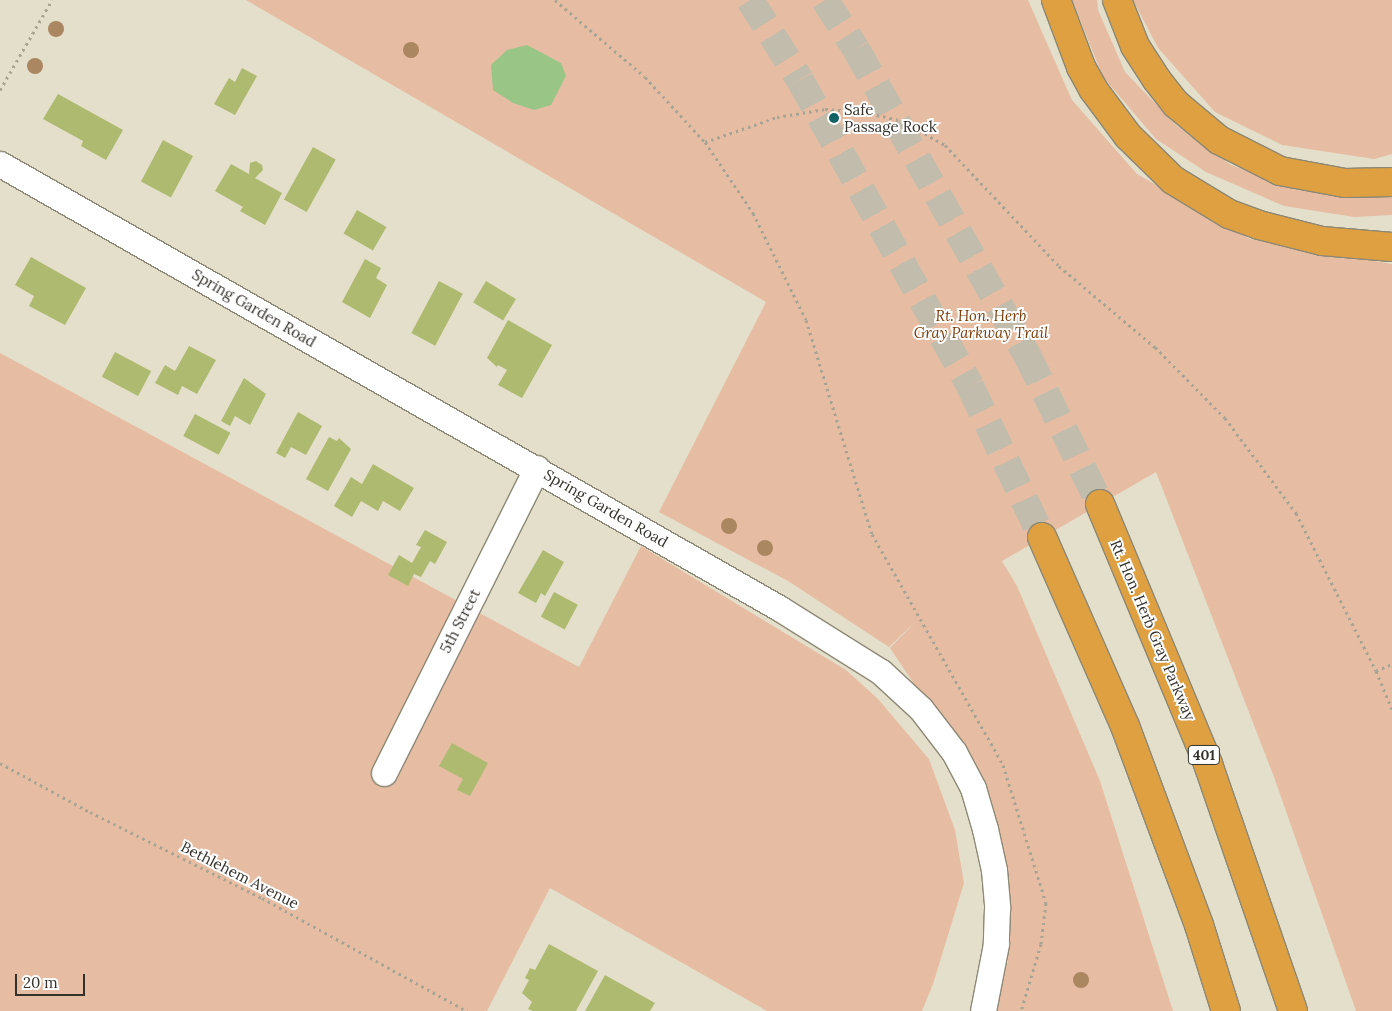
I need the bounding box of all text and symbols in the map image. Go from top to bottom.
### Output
place label: Safe Passage Rock [844,100,937,135]
marker: Safe Passage Rock [828,112,840,124]
street label: Spring Garden Road [189,265,319,351]
park label: Rt. Hon. Herb Gray Parkway Trail [914,306,1048,341]
street label: Spring Garden Road [541,465,671,551]
street label: Rt. Hon. Herb Gray Parkway [1107,537,1199,723]
street label: 5th Street [436,586,484,656]
road number: 401 [1188,744,1220,766]
street label: Bethlehem Avenue [178,838,302,912]
scale bar [18,964,88,996]
text: 20 m [23,973,58,992]

